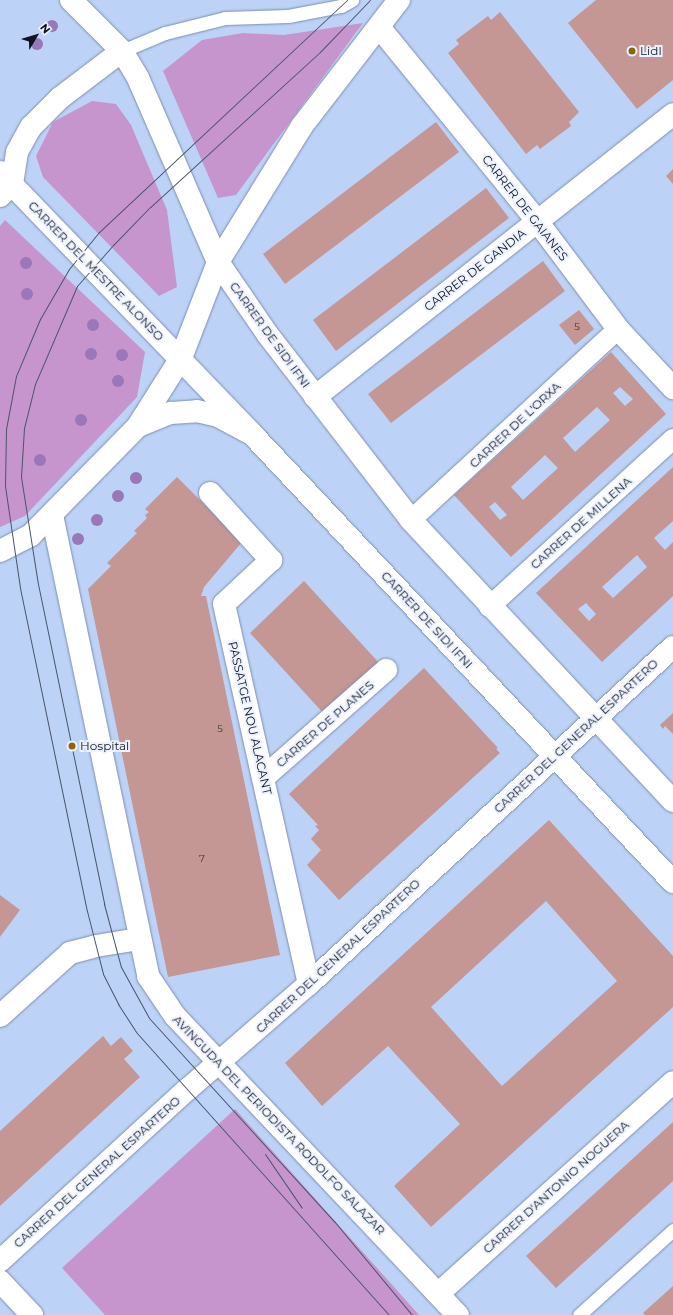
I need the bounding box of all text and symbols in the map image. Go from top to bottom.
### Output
north arrow [16,16,56,56]
text: N [37,21,54,36]
place label: Lidl [640,44,662,58]
marker: Lidl [627,46,637,56]
street label: CARRER DE GAIANES [479,152,571,264]
street label: CARRER DEL MESTRE ALONSO [25,198,167,344]
street label: CARRER DE GANDIA [421,226,529,314]
street label: CARRER DE SIDI IFNI [227,279,313,391]
house number: 5 [574,321,580,333]
street label: CARRER DE L'ORXA [467,379,563,471]
street label: CARRER DE MILLENA [528,474,634,572]
street label: CARRER DE SIDI IFNI [378,568,476,672]
street label: PASSATGE NOU ALACANT [225,640,275,796]
street label: CARRER DEL GENERAL ESPARTERO [491,656,661,816]
street label: CARRER DE PLANES [273,678,377,770]
house number: 5 [217,723,223,735]
place label: Hospital [80,739,129,753]
marker: Hospital [67,741,77,751]
house number: 7 [199,853,205,865]
street label: CARRER DEL GENERAL ESPARTERO [253,876,423,1036]
street label: AVINGUDA DEL PERIODISTA RODOLFO SALAZAR [170,1012,388,1238]
street label: CARRER DEL GENERAL ESPARTERO [11,1093,183,1251]
street label: CARRER D'ANTONIO NOGUERA [480,1118,632,1256]

